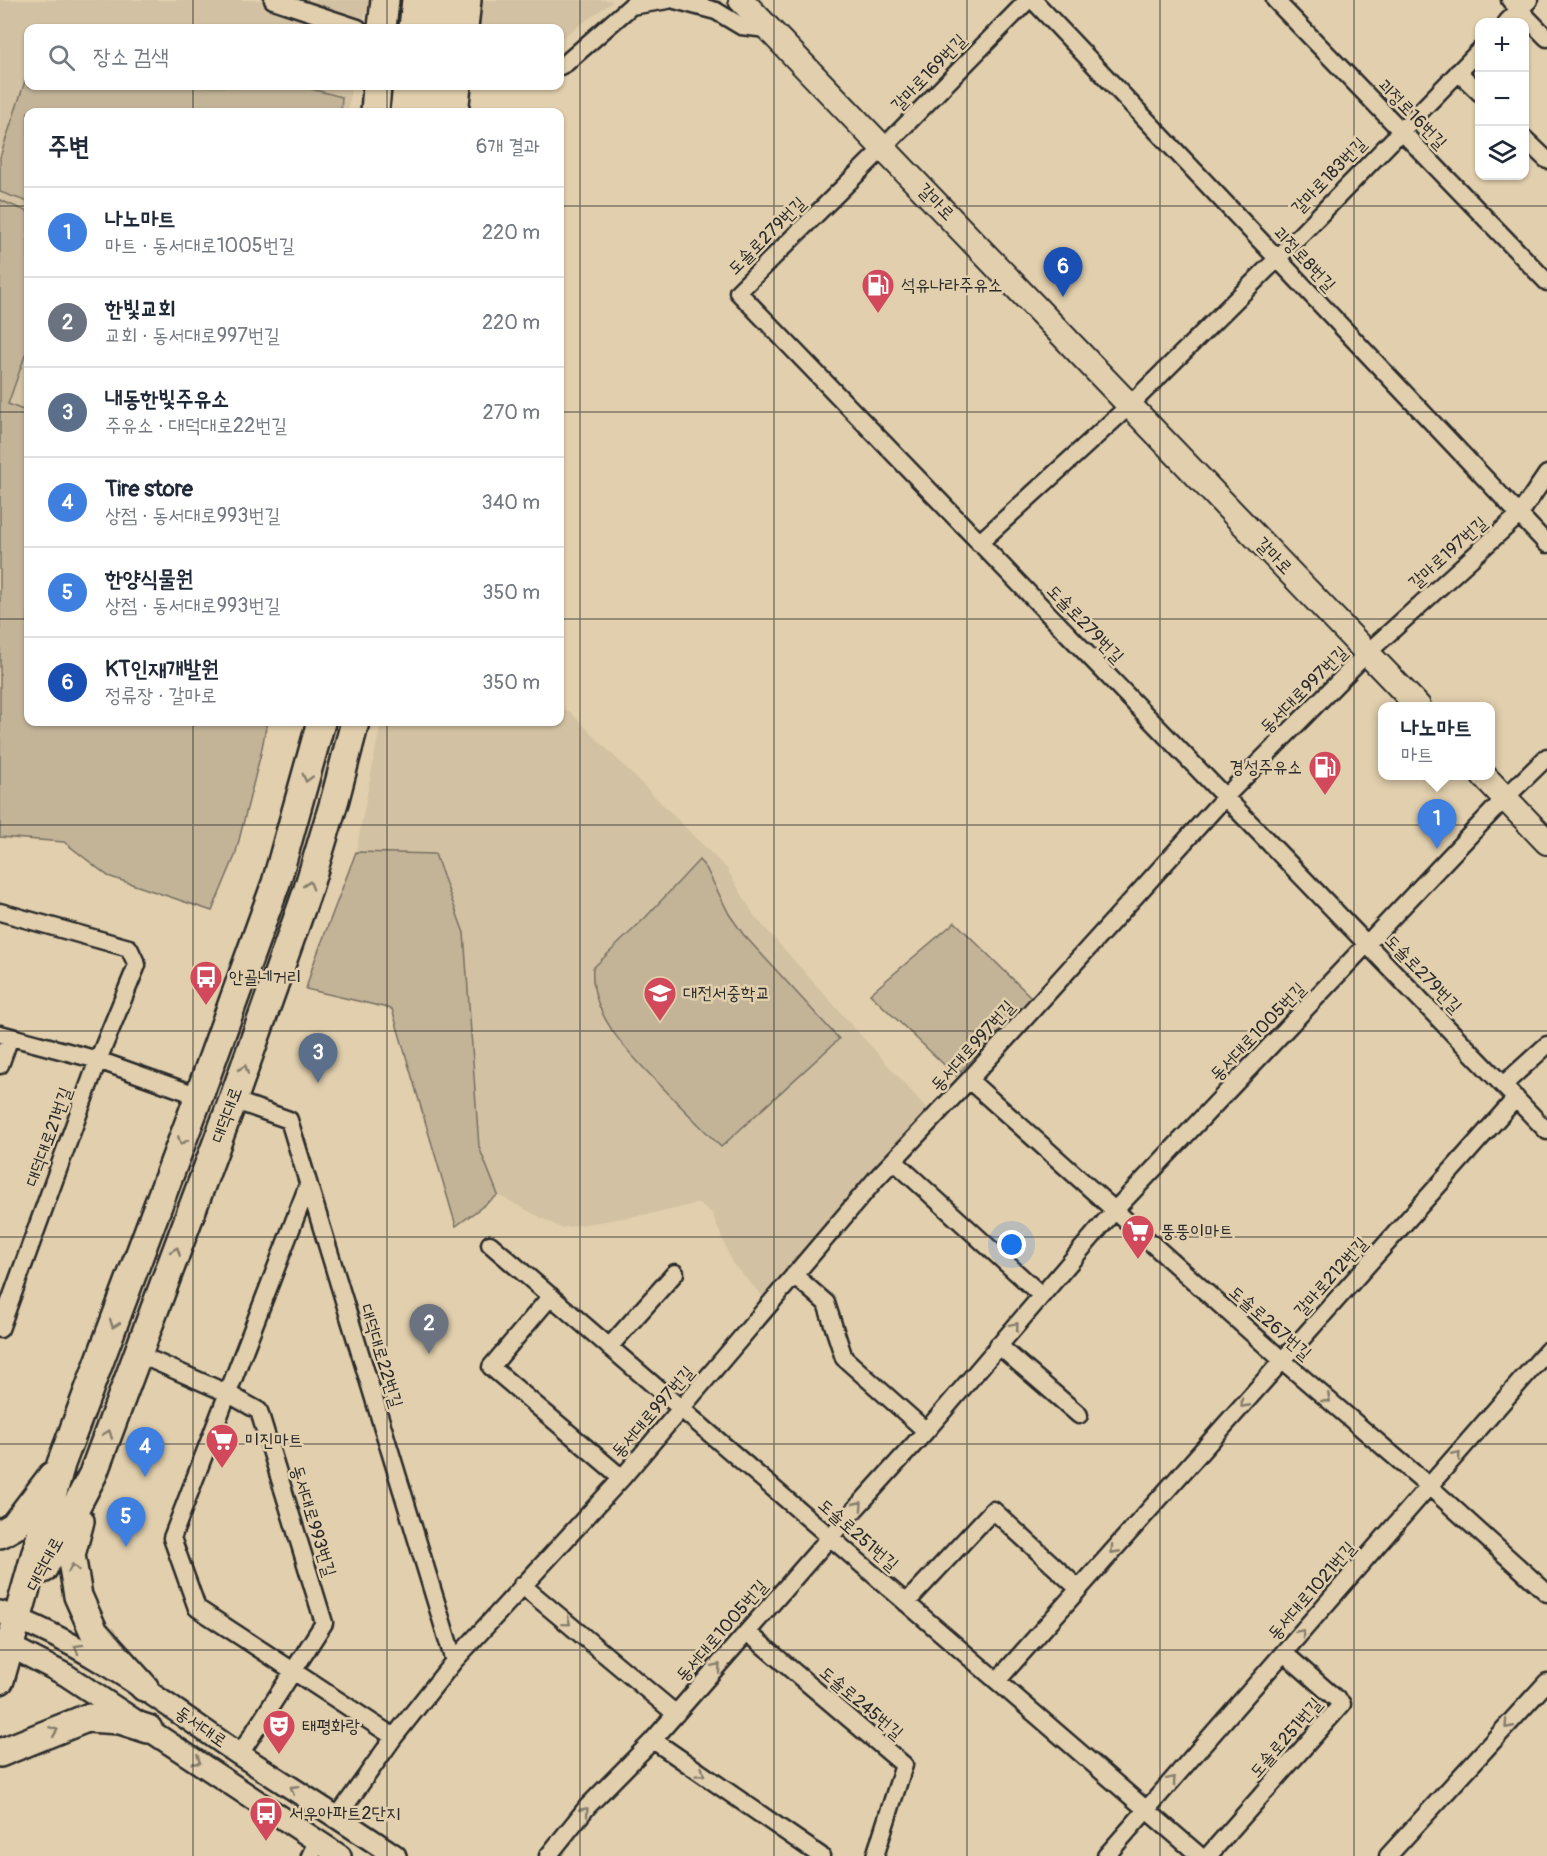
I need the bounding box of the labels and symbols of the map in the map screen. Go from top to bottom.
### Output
street label: 갈마로169번길 [886,29,972,117]
street label: 괴정로16번길 [1372,74,1452,155]
street label: 갈마로183번길 [1286,132,1372,219]
street label: 갈마로 [913,178,959,226]
street label: 도솔로279번길 [723,192,811,280]
street label: 괴정로8번길 [1268,221,1341,297]
pin: 6 [1044,248,1082,297]
fuel station icon: 석유나라주유소 [860,267,896,314]
place label: 석유나라주유소 [901,274,1002,297]
street label: 갈마로197번길 [1404,511,1493,594]
street label: 갈마로 [1251,532,1297,580]
street label: 도솔로279번길 [1042,580,1129,669]
street label: 동서대로997번길 [1255,641,1353,739]
fuel station icon: 경성주유소 [1307,749,1343,796]
place label: 경성주유소 [1230,756,1302,779]
one-way arrow [301,773,314,783]
pin: 1 [1418,800,1456,849]
one-way arrow [302,880,314,891]
street label: 도솔로279번길 [1380,930,1467,1019]
bus stop icon: 안골네거리 [188,959,224,1006]
place label: 안골네거리 [229,966,301,989]
school or university icon: 대전서중학교 [642,975,678,1022]
street label: 동서대로1005번길 [1205,978,1311,1086]
place label: 대전서중학교 [683,982,770,1005]
street label: 동서대로997번길 [926,995,1020,1096]
pin: 3 [298,1034,338,1083]
one-way arrow [237,1064,250,1074]
street label: 대덕대로21번길 [20,1084,78,1190]
street label: 대덕대로 [206,1084,248,1146]
one-way arrow [177,1135,190,1146]
supermarket icon: 뚱뚱이마트 [1120,1213,1156,1260]
place label: 뚱뚱이마트 [1161,1220,1233,1243]
your location [997,1230,1026,1259]
street label: 갈마로212번길 [1289,1232,1373,1322]
one-way arrow [169,1246,182,1257]
street label: 도솔로267번길 [1224,1281,1317,1366]
street label: 대덕대로22번길 [354,1301,408,1411]
pin: 2 [410,1304,448,1354]
one-way arrow [108,1318,121,1329]
one-way arrow [1007,1322,1018,1333]
street label: 동서대로997번길 [607,1361,700,1463]
one-way arrow [1320,1391,1331,1402]
one-way arrow [1240,1397,1251,1408]
supermarket icon: 미진마트 [204,1422,240,1469]
pin: 4 [126,1428,164,1477]
one-way arrow [101,1429,113,1440]
place label: 미진마트 [245,1429,303,1452]
one-way arrow [1449,1451,1460,1462]
street label: 동서대로993번길 [285,1462,341,1580]
street label: 도솔로251번길 [813,1494,903,1577]
pin: 5 [106,1498,146,1547]
one-way arrow [852,1501,863,1512]
street label: 대덕대로 [21,1533,69,1595]
street label: 동서대로1021번길 [1263,1537,1361,1645]
one-way arrow [1110,1543,1121,1554]
one-way arrow [68,1563,80,1572]
street label: 동서대로1005번길 [671,1575,773,1687]
one-way arrow [560,1615,571,1626]
one-way arrow [1294,1630,1305,1640]
one-way arrow [74,1644,84,1655]
street label: 도솔로245번길 [814,1661,908,1745]
one-way arrow [710,1663,721,1674]
street label: 도솔로251번길 [1245,1693,1328,1783]
street label: 동서대로 [171,1701,231,1753]
theatre icon: 태평화랑 [261,1708,297,1755]
place label: 태평화랑 [302,1715,360,1738]
one-way arrow [1504,1718,1515,1729]
one-way arrow [48,1726,59,1738]
one-way arrow [190,1754,201,1765]
one-way arrow [695,1766,706,1777]
one-way arrow [1165,1776,1176,1787]
one-way arrow [290,1784,300,1796]
bus stop icon: 서우아파트2단지 [248,1795,284,1842]
place label: 서우아파트2단지 [289,1802,400,1825]
one-way arrow [577,1807,588,1818]

